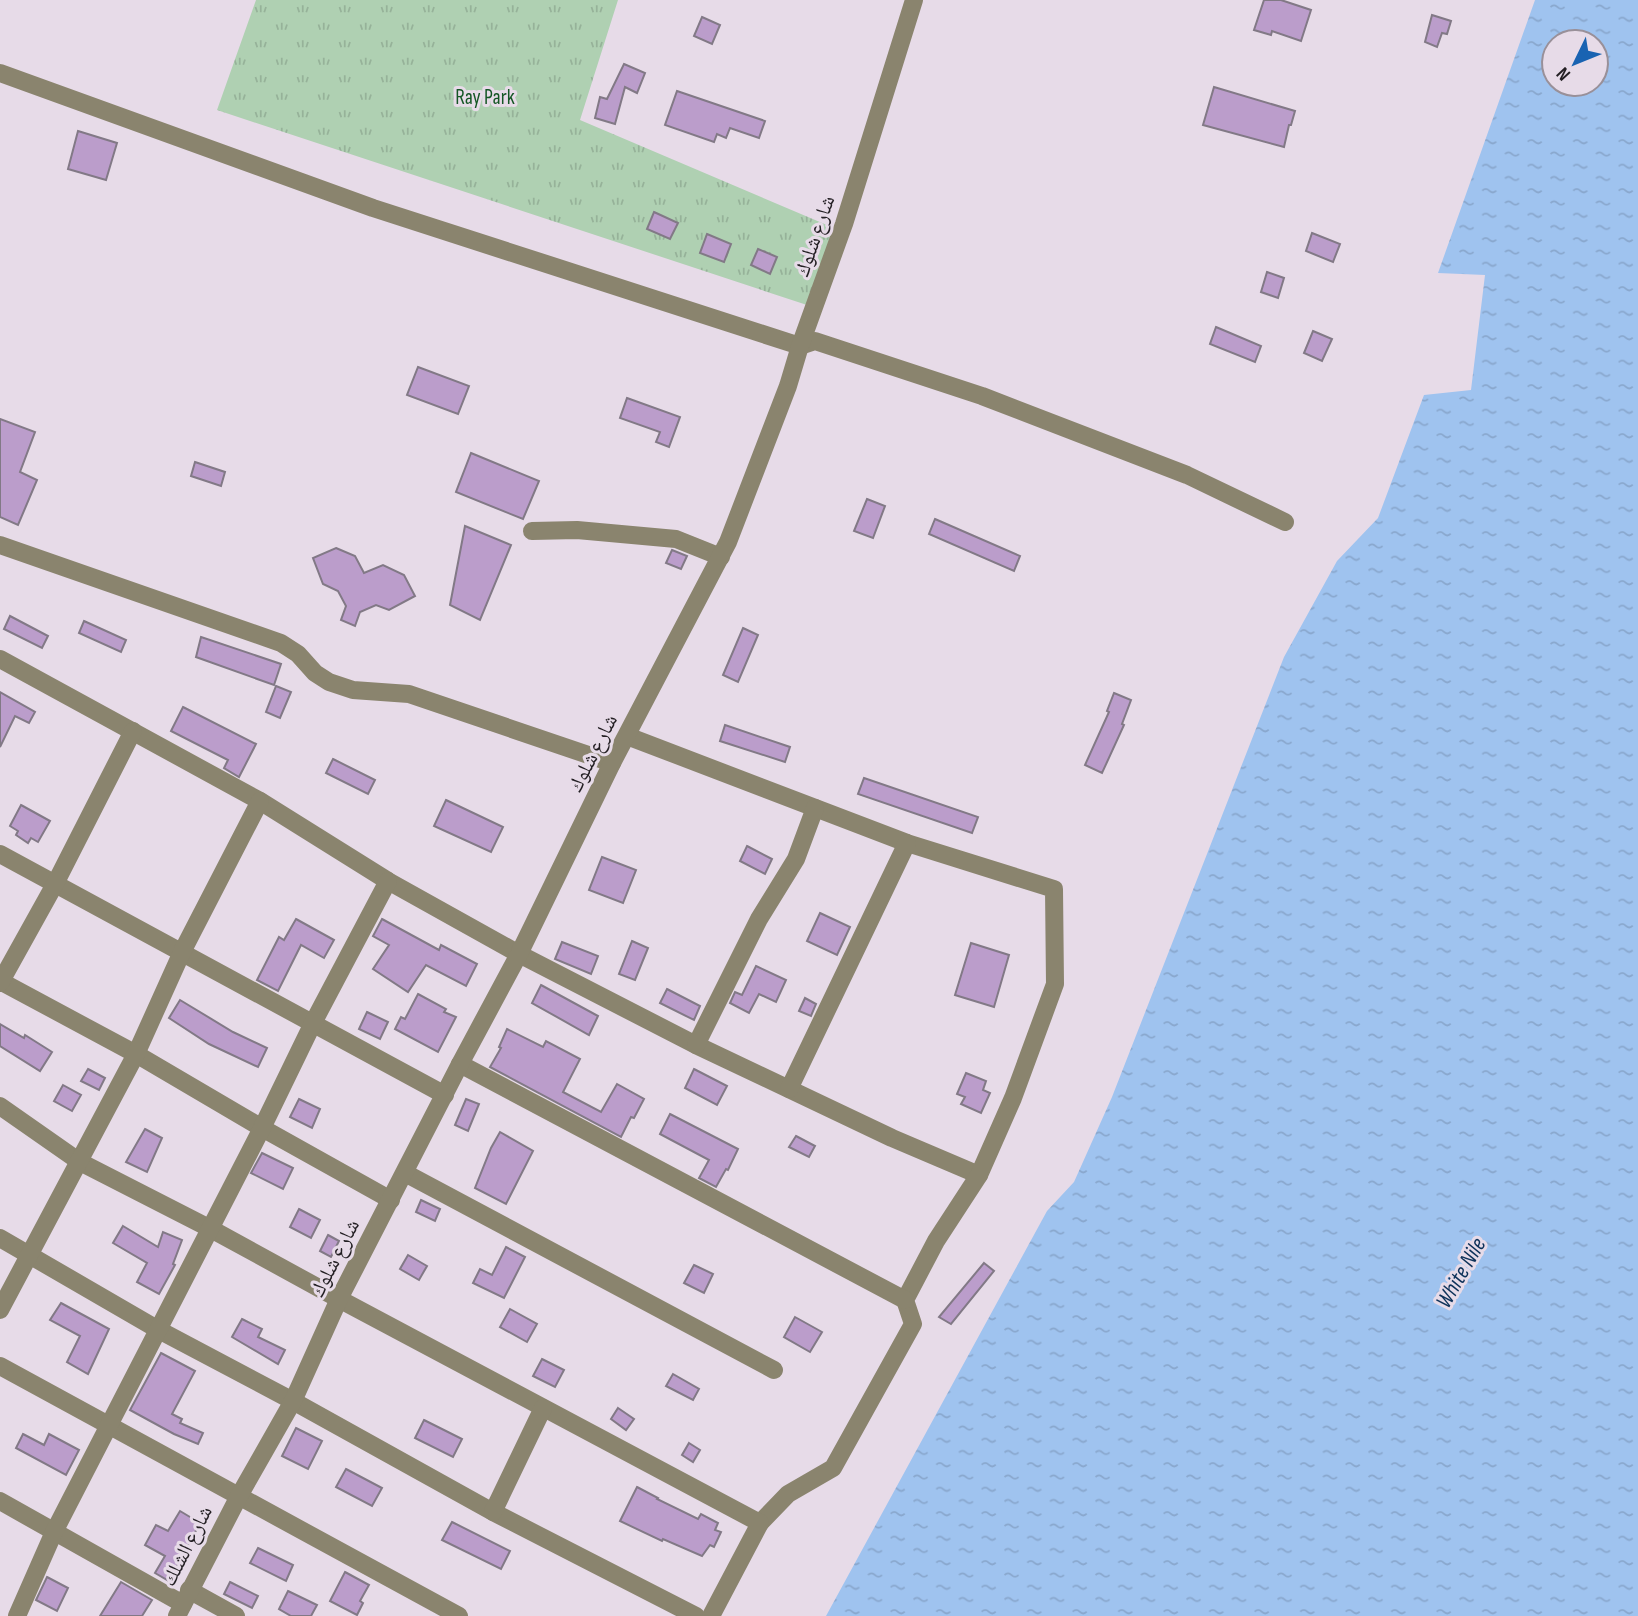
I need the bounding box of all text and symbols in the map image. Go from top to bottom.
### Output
north arrow [1540,28,1610,98]
text: N [1552,62,1576,85]
park label: Ray Park [455,85,515,110]
street label: شارع شلوك [790,192,840,280]
street label: شارع شلوك [563,710,623,796]
street label: شارع شلوك [305,1215,365,1301]
water label: White Nile [1430,1233,1492,1313]
street label: شارع الشلك [156,1501,218,1591]

